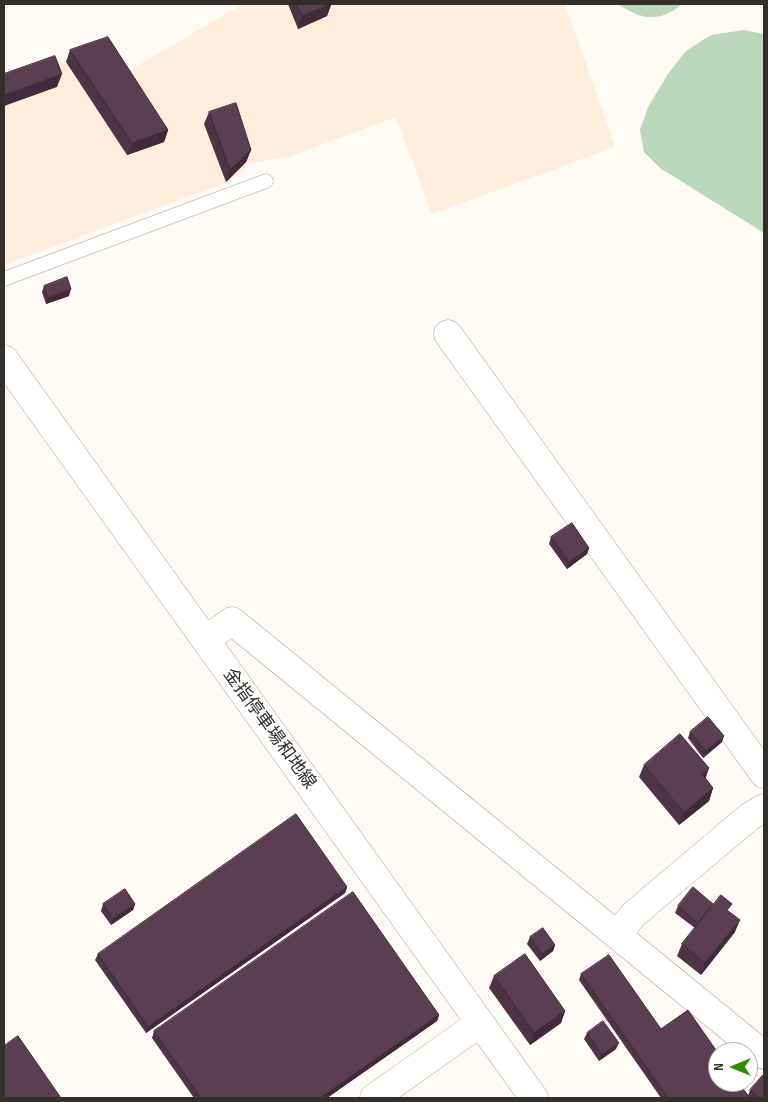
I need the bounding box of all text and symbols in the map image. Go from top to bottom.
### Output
street label: 金指停車場和地線 [218,664,320,794]
north arrow [708,1042,758,1092]
text: N [710,1063,727,1071]

